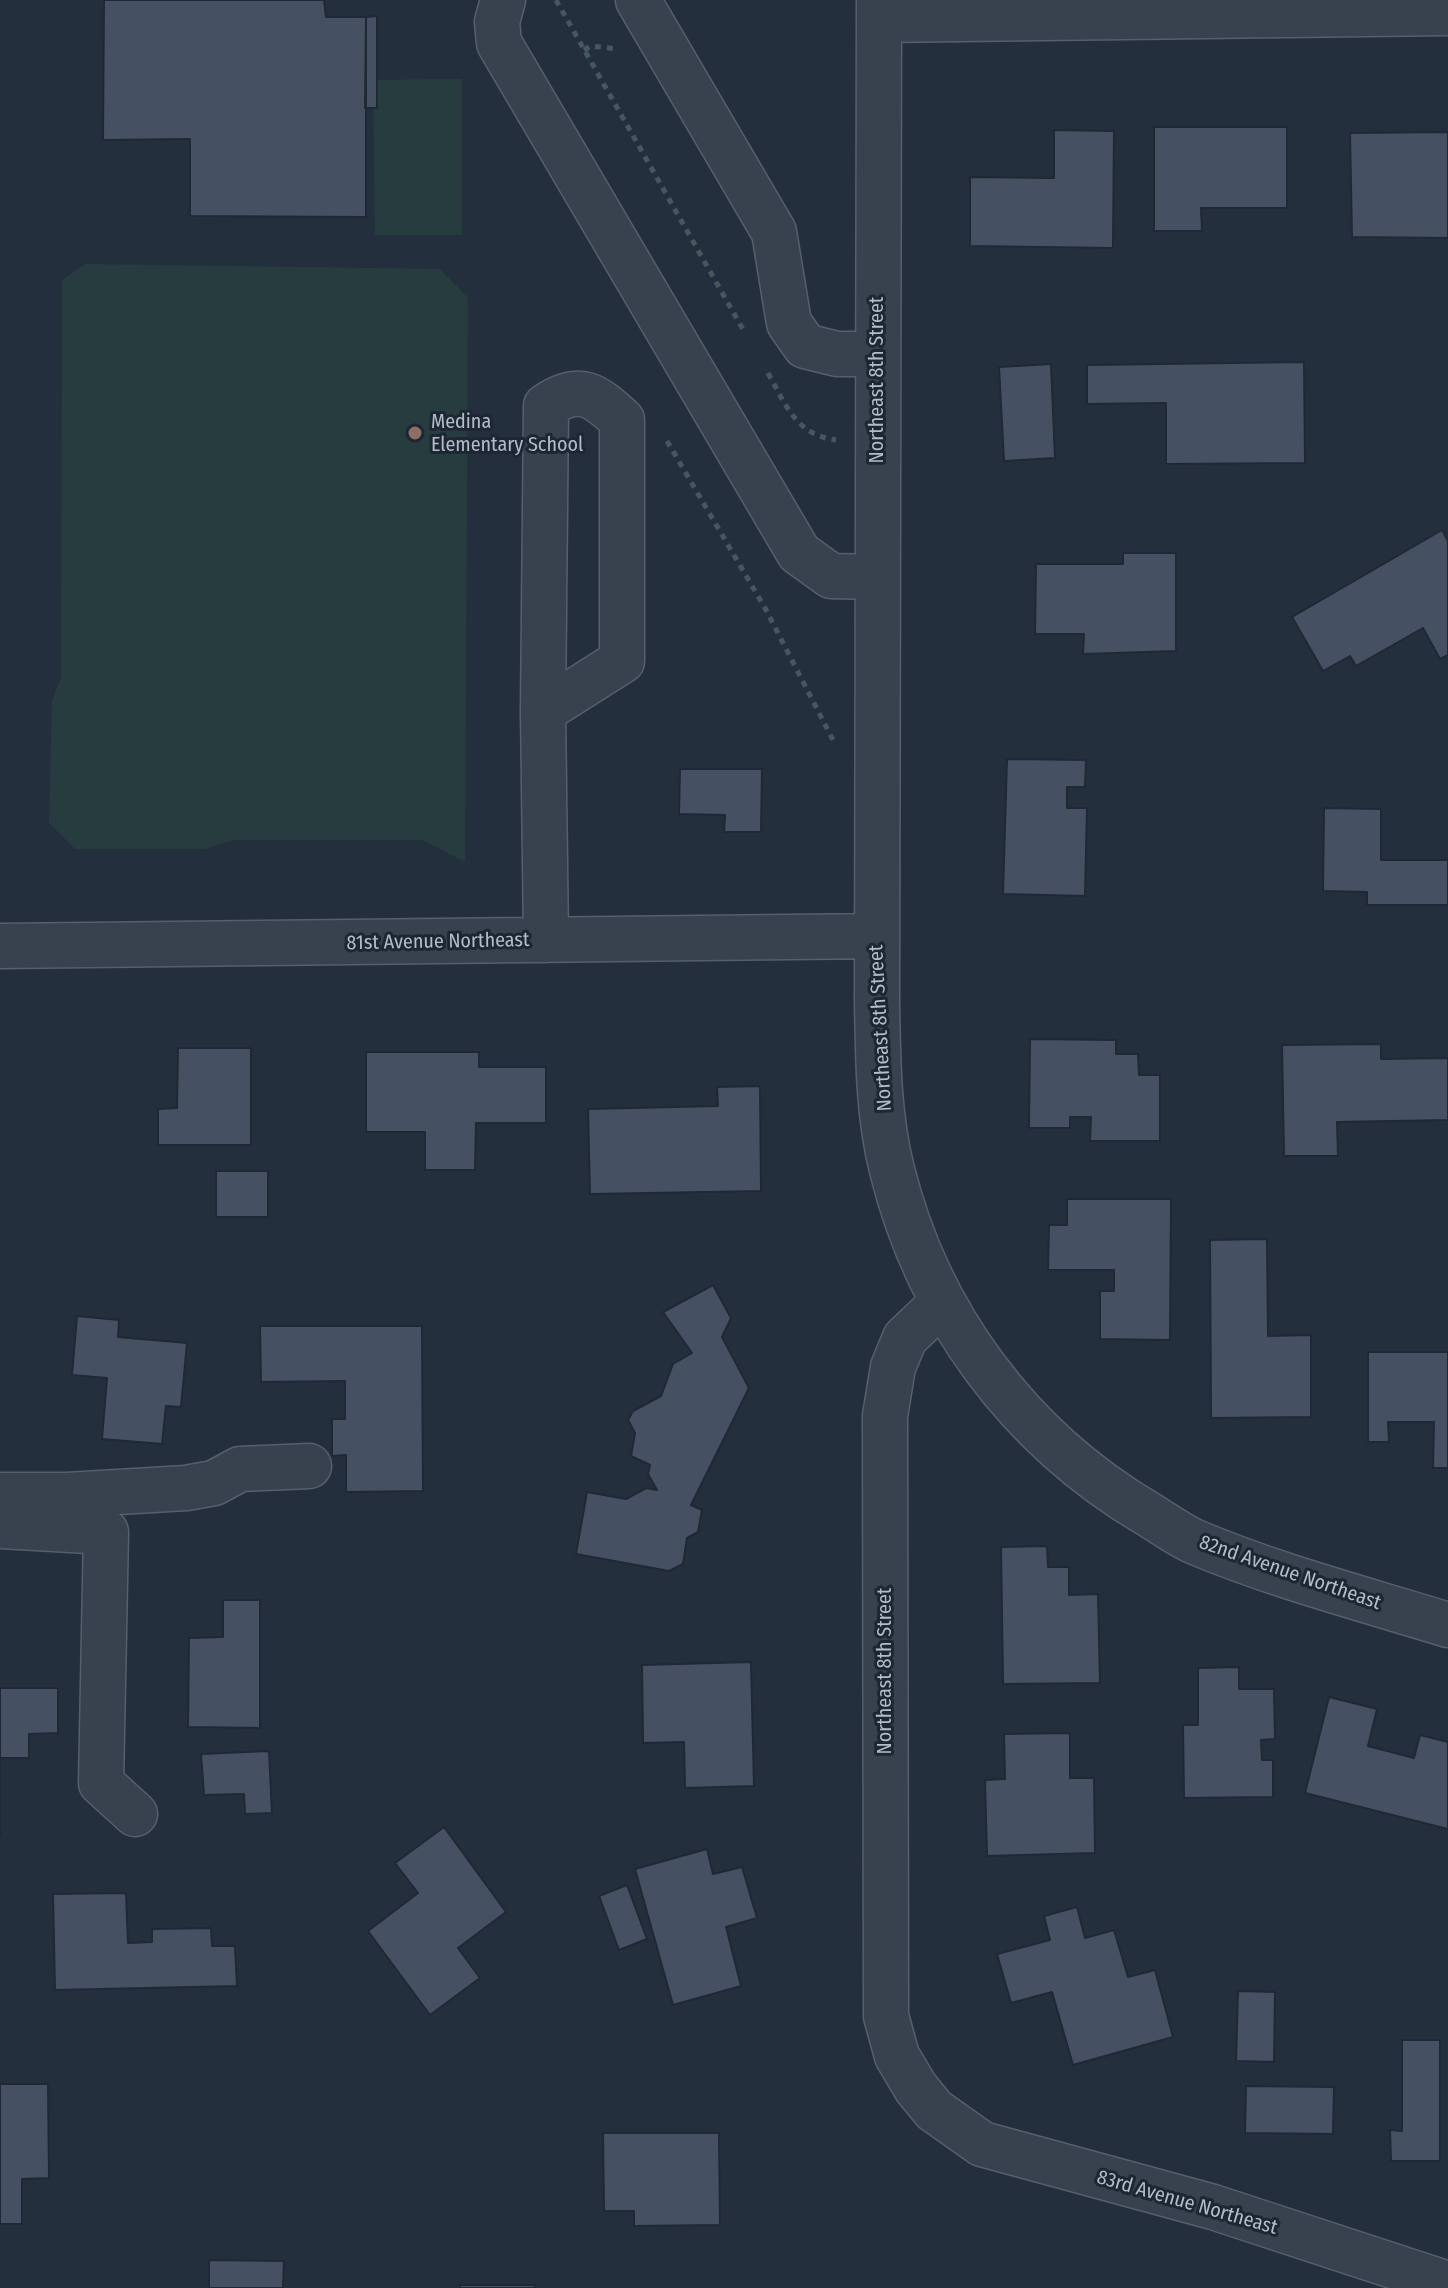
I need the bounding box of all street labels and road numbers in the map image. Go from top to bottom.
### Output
street label: Northeast 8th Street [865,297,889,463]
street label: 81st Avenue Northeast [346,928,530,956]
street label: Northeast 8th Street [865,944,897,1112]
street label: 82nd Avenue Northeast [1196,1531,1384,1615]
street label: Northeast 8th Street [873,1588,897,1754]
street label: 83rd Avenue Northeast [1094,2166,1280,2240]

